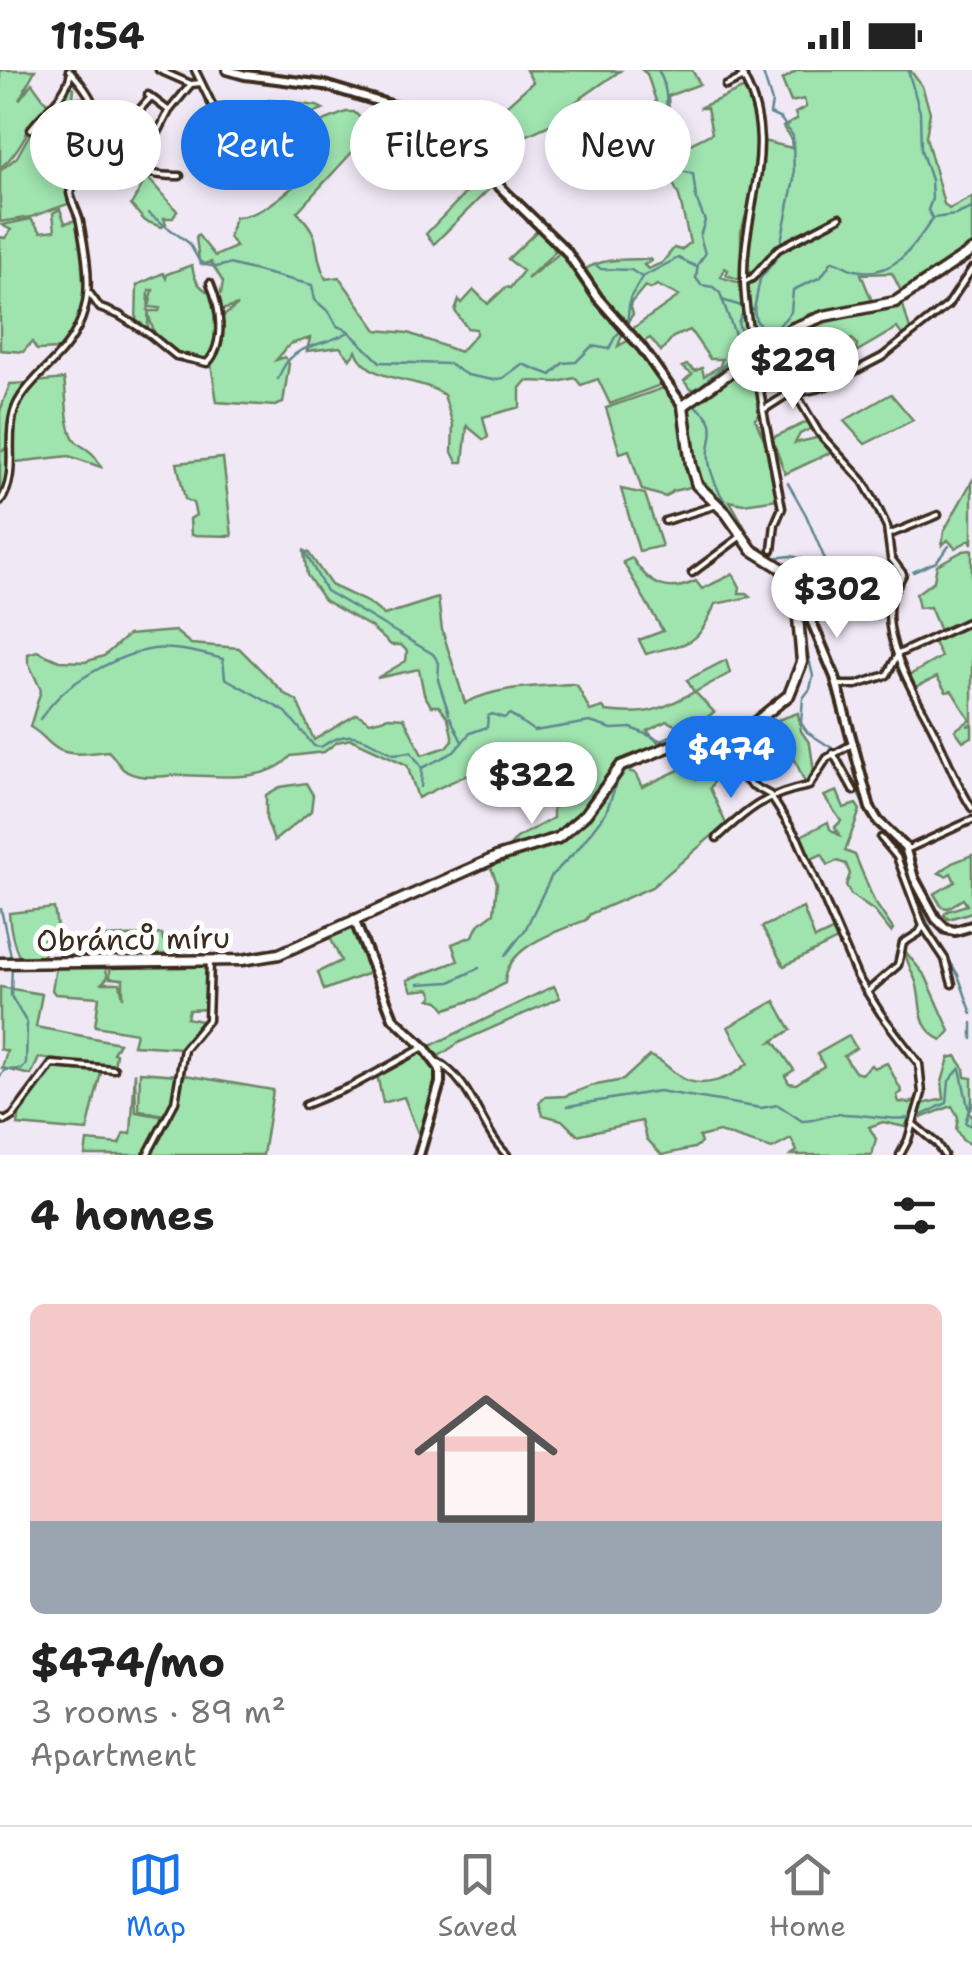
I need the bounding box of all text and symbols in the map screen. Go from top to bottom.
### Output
text: 11:54 [50,10,145,61]
chip: Buy [30,100,161,190]
chip: Rent [181,100,330,190]
chip: Filters [350,100,525,190]
chip: New [545,100,691,190]
pin: $229 [734,327,852,412]
text: $229 [750,338,836,381]
pin: $302 [778,556,896,641]
text: $302 [793,567,881,610]
pin: $474 [672,716,790,801]
text: $474 [687,727,775,770]
pin: $322 [473,742,591,827]
text: $322 [488,753,576,796]
street label: Obránců míru [36,917,230,961]
text: 4 homes [30,1187,215,1243]
icon: filters [887,1188,942,1243]
icon: home [396,1369,576,1549]
text: $474/mo [30,1634,225,1690]
text: 3 rooms · 89 m² [30,1690,286,1733]
text: Apartment [30,1733,197,1776]
tab: Map [126,1847,186,1945]
tab: Saved [438,1847,517,1945]
tab: Home [769,1847,846,1945]

